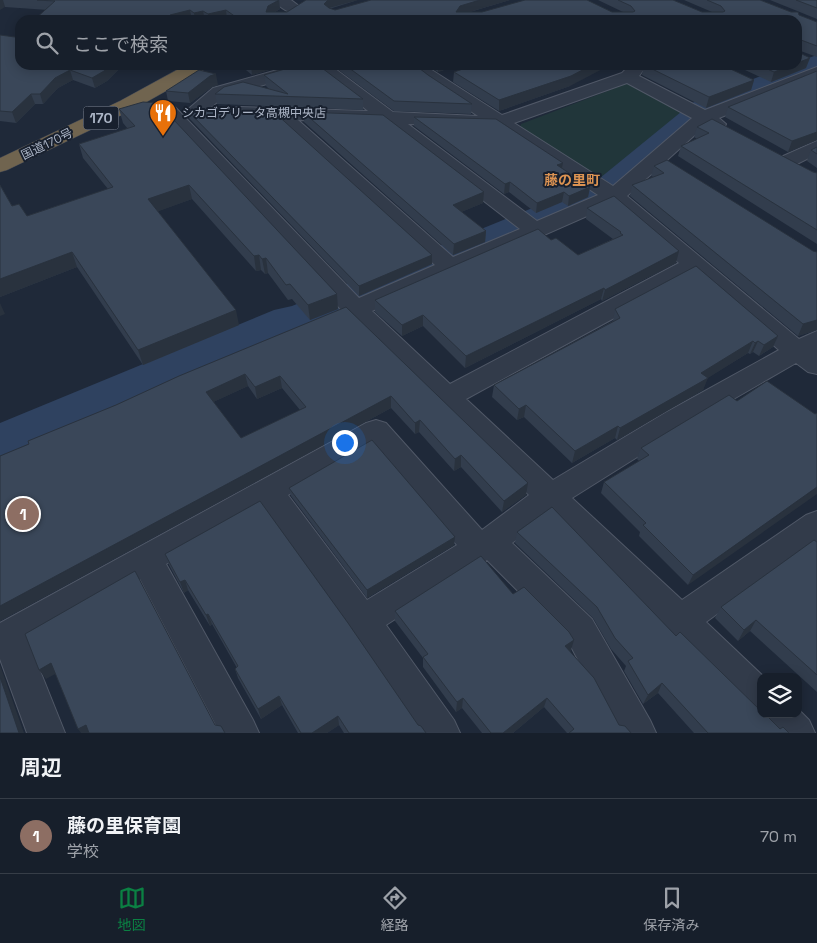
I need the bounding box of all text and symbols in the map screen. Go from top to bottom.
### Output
search box [15,15,802,70]
icon: search [33,29,61,57]
text: ここで検索 [73,32,168,57]
restaurant icon: シカゴデリータ高槻中央店 [148,98,178,137]
place label: シカゴデリータ高槻中央店 [182,105,326,121]
road number: 170 [84,106,118,130]
street label: 国道170号 [19,125,75,163]
district label: 藤の里町 [544,171,600,189]
your location [332,430,358,456]
pin: 1 [7,495,39,533]
map controls [757,673,802,718]
button: layers [757,673,802,718]
text: 周辺 [20,754,62,781]
text: 藤の里保育園 [67,813,181,838]
text: 1 [32,826,40,847]
text: 70 m [760,826,797,847]
text: 学校 [67,841,99,862]
tab: 地図 [118,884,146,934]
tab: 経路 [381,884,409,934]
tab: 保存済み [644,884,700,934]

